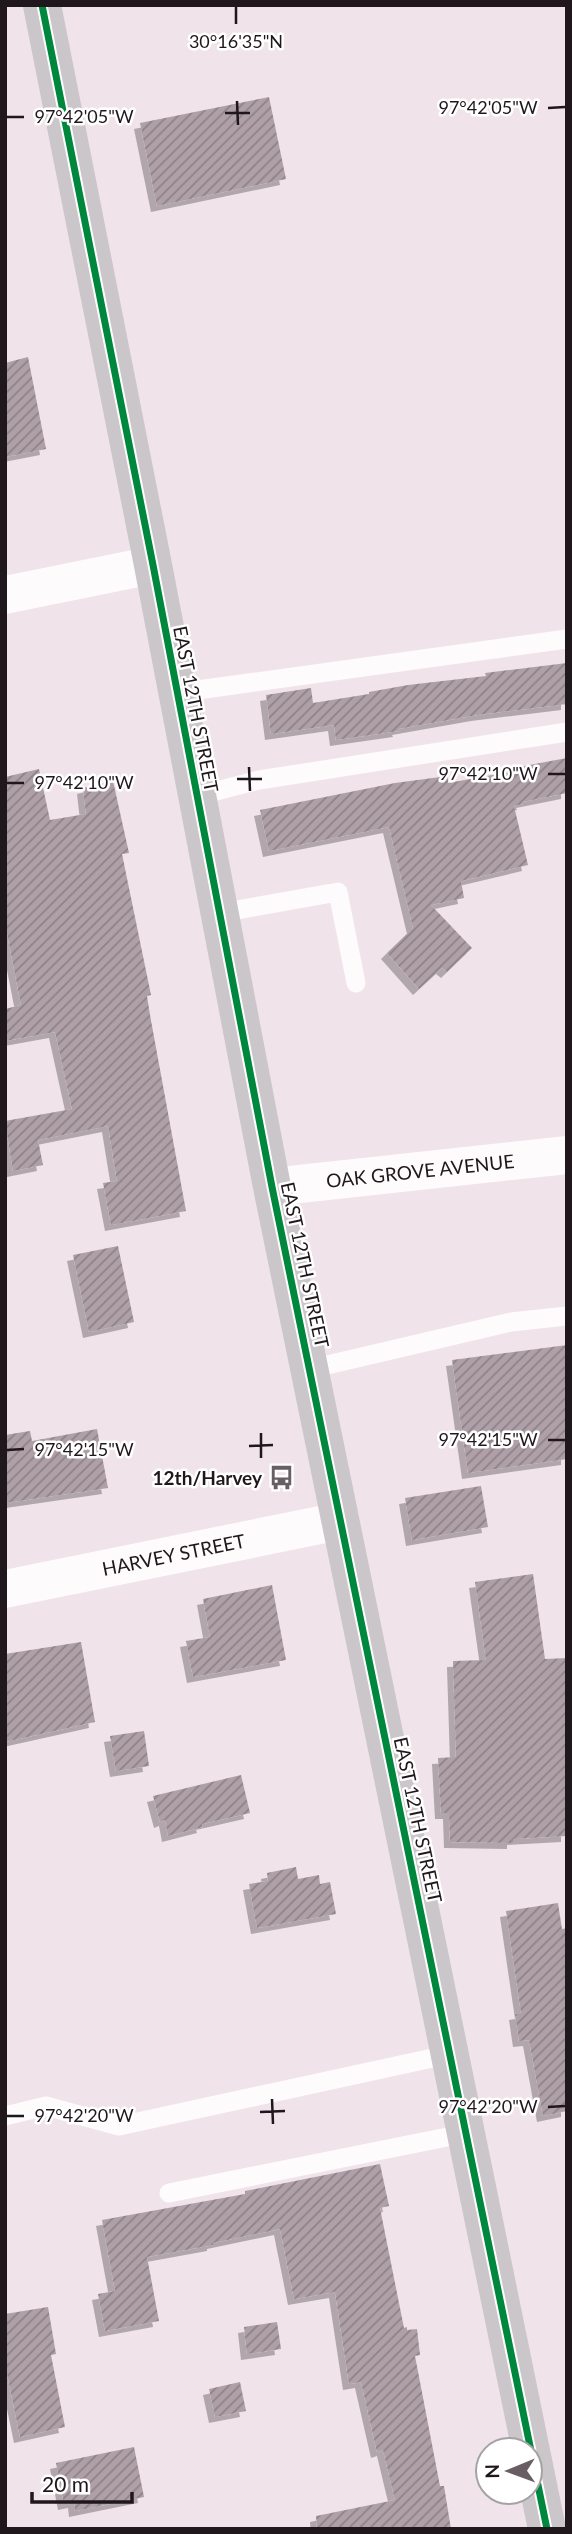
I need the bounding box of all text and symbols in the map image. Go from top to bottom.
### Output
text: 30°16'35"N [189,30,283,52]
text: 97°42'05"W [438,96,538,118]
text: 97°42'05"W [34,105,134,127]
street label: EAST 12TH STREET [169,624,224,794]
text: 97°42'10"W [438,762,538,784]
text: 97°42'10"W [34,771,134,793]
street label: OAK GROVE AVENUE [325,1149,515,1192]
street label: EAST 12TH STREET [277,1180,334,1350]
text: 97°42'15"W [438,1428,538,1450]
text: 97°42'15"W [34,1438,134,1460]
bus stop icon: 12th/Harvey [268,1464,296,1492]
place label: 12th/Harvey [153,1466,263,1489]
street label: HARVEY STREET [100,1529,247,1580]
street label: EAST 12TH STREET [390,1735,447,1905]
text: 97°42'20"W [438,2095,538,2117]
text: 97°42'20"W [34,2104,134,2126]
north arrow [474,2436,544,2506]
scale bar [32,2460,131,2504]
text: N [480,2464,503,2479]
text: 20 m [42,2471,89,2496]

